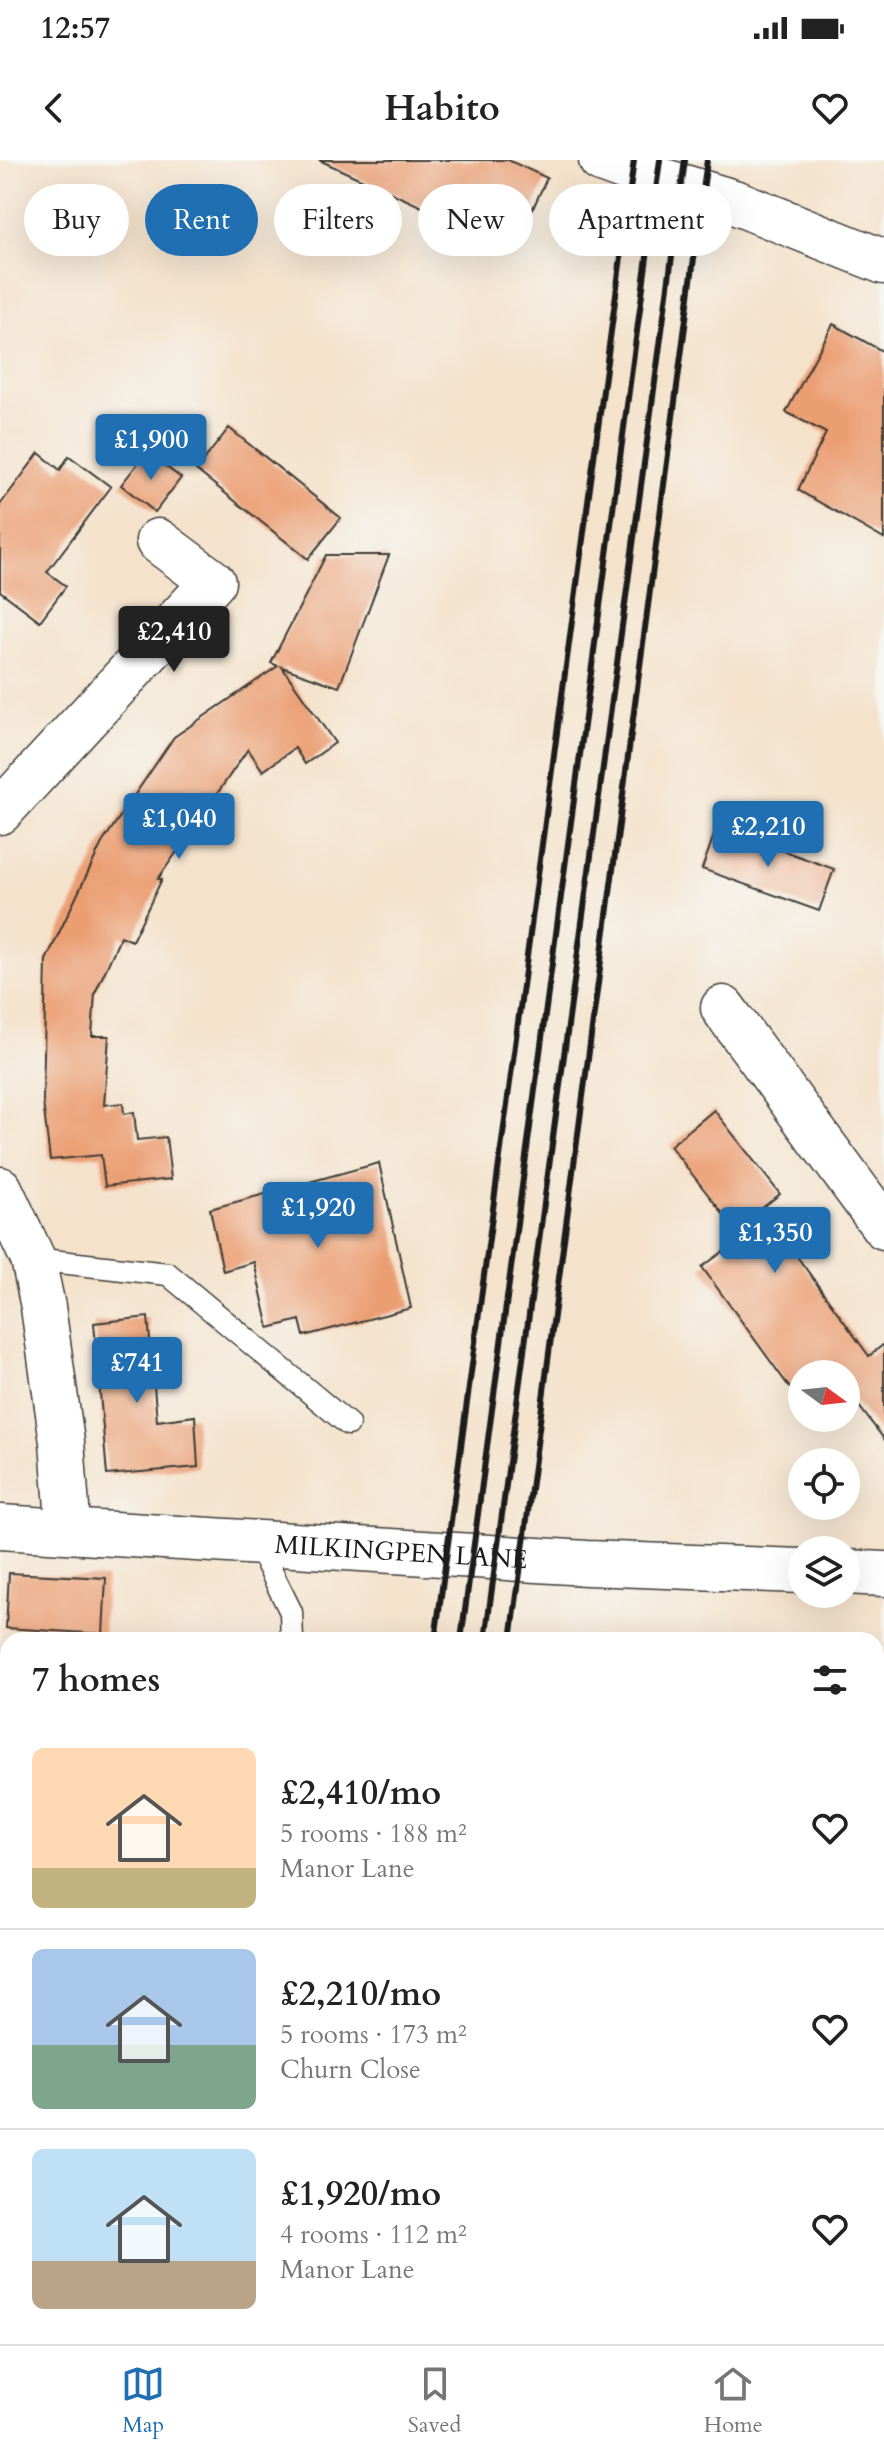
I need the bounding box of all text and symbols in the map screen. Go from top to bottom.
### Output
text: 12:57 [40,8,110,49]
text: Habito [384,84,500,133]
icon: back [32,86,76,130]
icon: heart [808,86,852,130]
chip: Buy [24,184,129,256]
chip: Rent [145,184,258,256]
chip: Filters [274,184,402,256]
chip: New [418,184,533,256]
chip: Apartment [549,184,732,256]
pin: £1,900 [86,414,216,482]
text: £1,900 [114,422,188,457]
pin: £2,410 [109,606,239,674]
text: £2,410 [137,614,211,649]
pin: £1,040 [114,793,244,861]
text: £1,040 [142,801,216,836]
pin: £2,210 [703,801,833,869]
text: £2,210 [731,809,805,844]
pin: £1,920 [253,1182,383,1250]
text: £1,920 [281,1190,355,1225]
pin: £1,350 [710,1207,840,1275]
text: £1,350 [738,1215,812,1250]
pin: £741 [90,1337,184,1405]
text: £741 [110,1345,164,1380]
north arrow [788,1360,860,1432]
map controls [788,1360,860,1608]
button: locate [788,1448,860,1520]
street label: MILKINGPEN LANE [274,1527,529,1577]
button: layers [788,1536,860,1608]
text: 7 homes [32,1657,160,1703]
icon: filters [808,1658,852,1702]
text: £2,410/mo [280,1770,441,1816]
icon: home [96,1780,192,1876]
icon: heart [808,1806,852,1850]
text: 5 rooms · 188 m² [280,1816,467,1851]
text: Manor Lane [280,1851,415,1886]
text: £2,210/mo [280,1971,441,2017]
icon: home [96,1981,192,2077]
icon: heart [808,2007,852,2051]
text: 5 rooms · 173 m² [280,2017,467,2052]
text: Churn Close [280,2052,421,2087]
text: £1,920/mo [280,2171,441,2217]
icon: home [96,2181,192,2277]
icon: heart [808,2207,852,2251]
text: 4 rooms · 112 m² [280,2217,467,2252]
text: Manor Lane [280,2252,415,2287]
tab: Map [121,2362,165,2440]
tab: Saved [408,2362,461,2440]
tab: Home [704,2362,763,2440]

